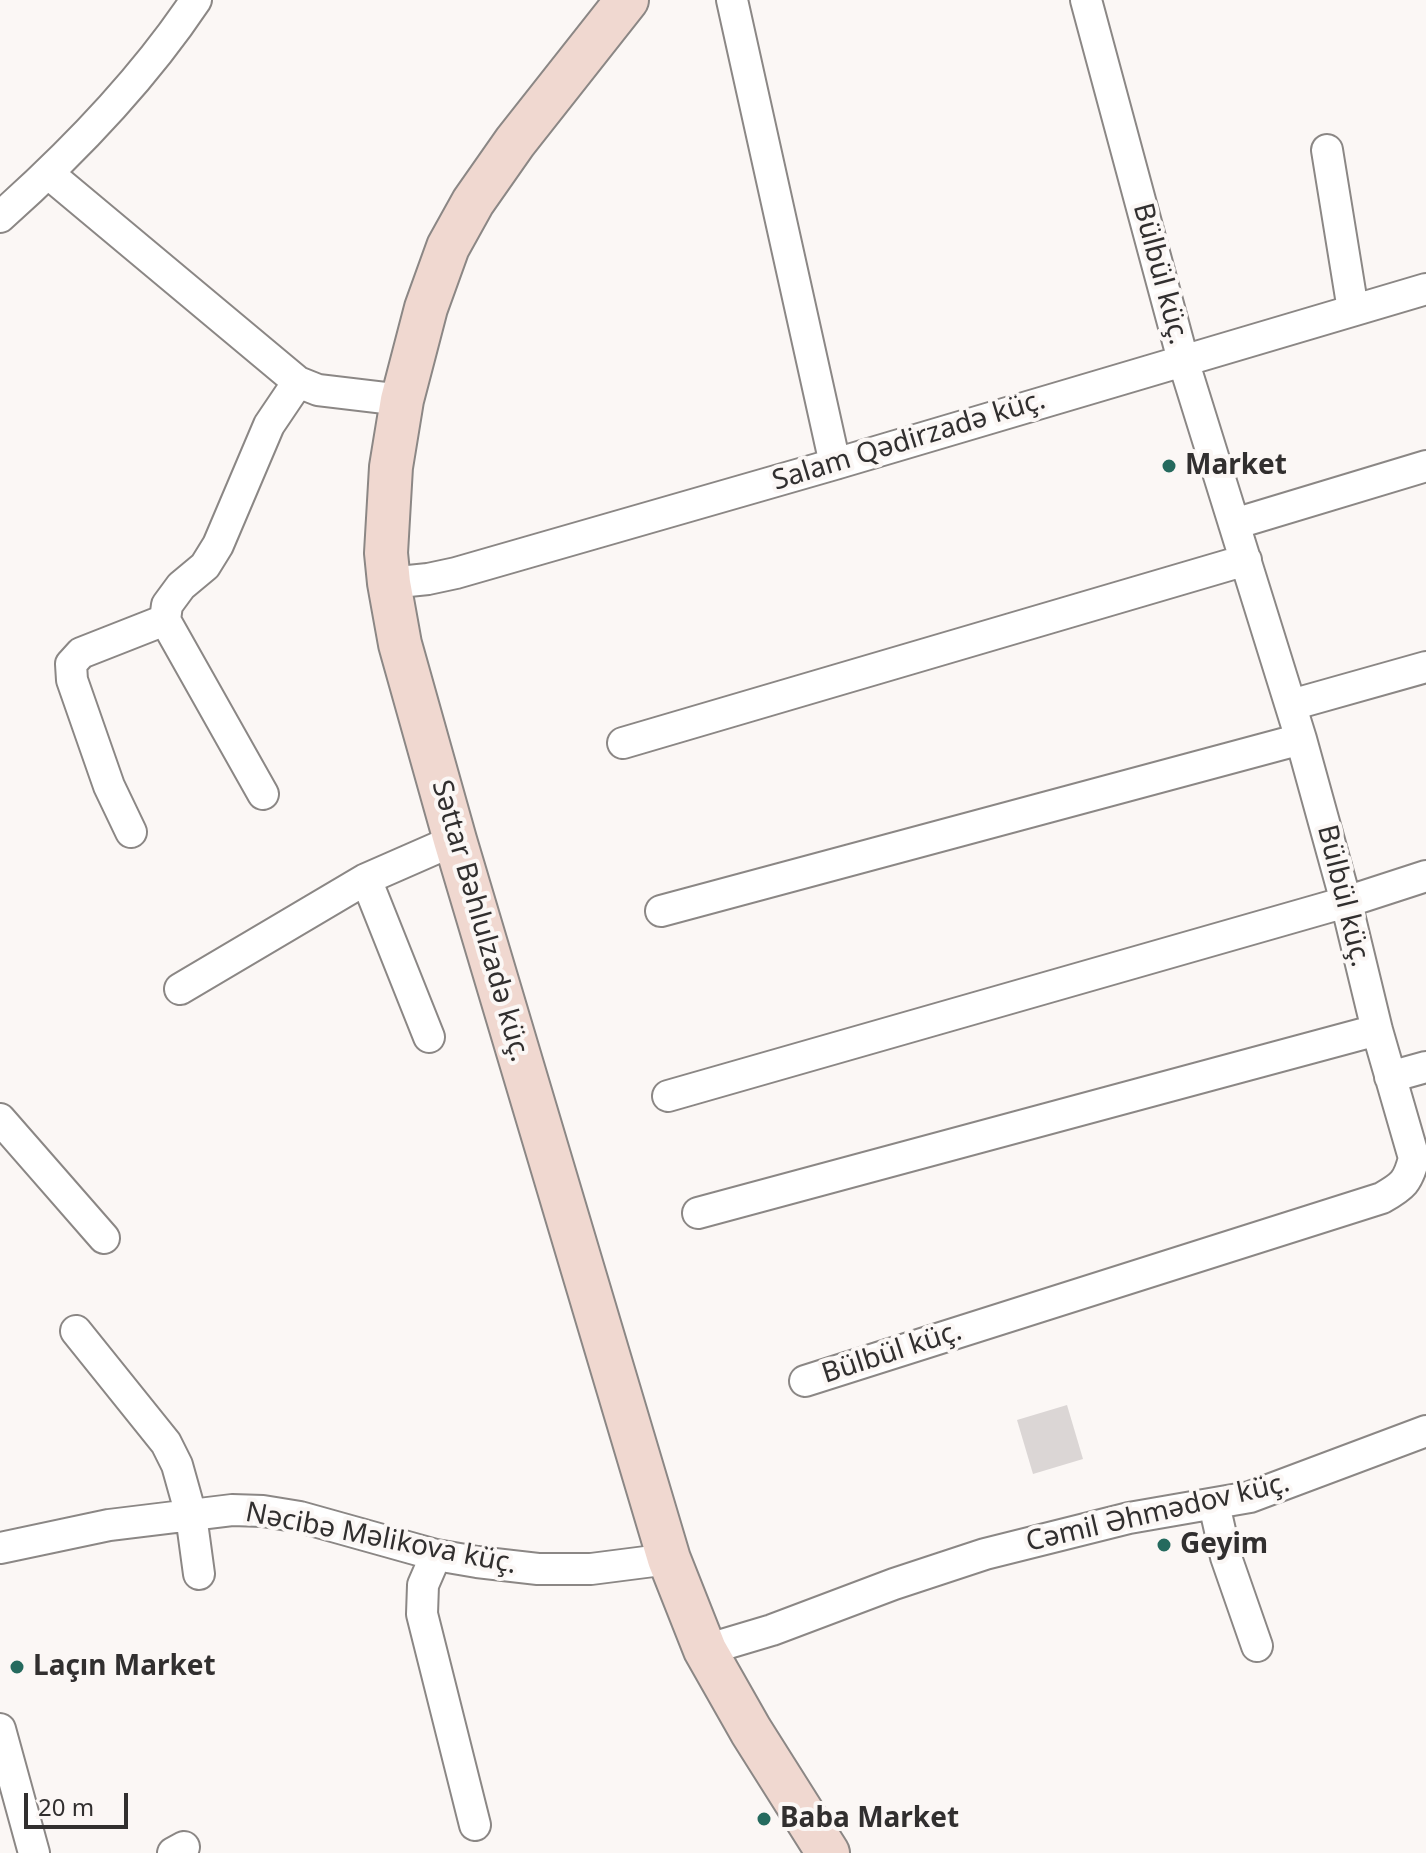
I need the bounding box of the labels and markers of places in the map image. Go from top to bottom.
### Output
place label: Market [1185,449,1287,483]
marker: Market [1160,457,1178,475]
place label: Geyim [1180,1528,1268,1562]
marker: Geyim [1155,1536,1173,1554]
place label: Laçın Market [33,1650,216,1684]
marker: Laçın Market [8,1658,26,1676]
place label: Baba Market [780,1802,959,1836]
marker: Baba Market [755,1810,773,1828]

